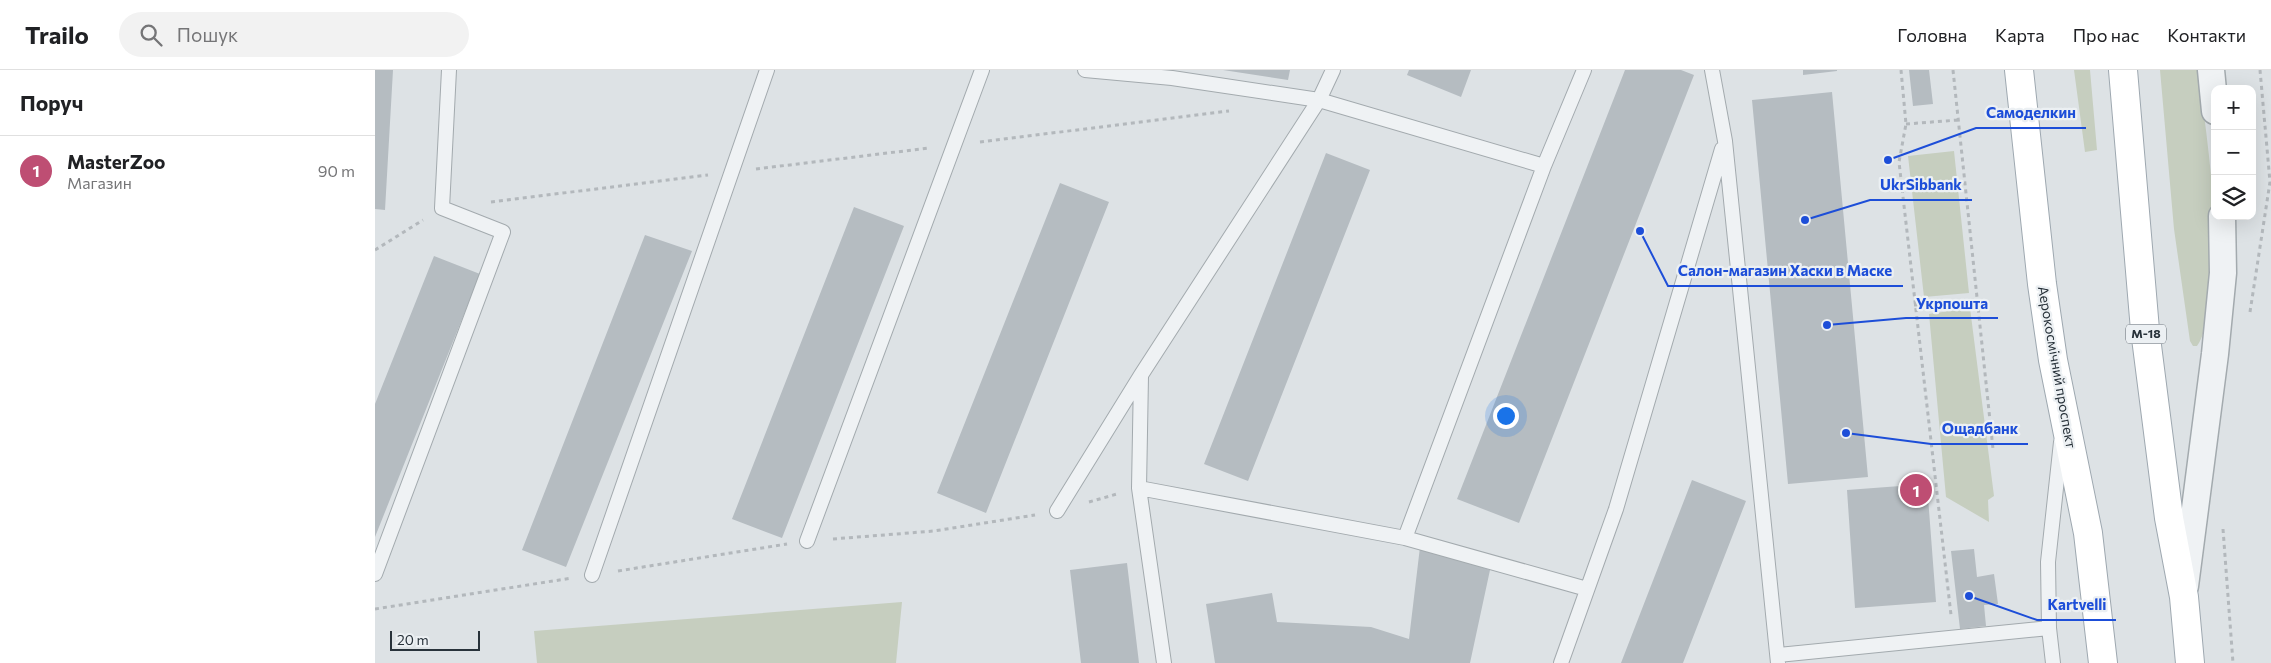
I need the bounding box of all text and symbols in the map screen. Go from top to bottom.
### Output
search box [119,12,469,57]
text: Trailo [25,20,89,49]
icon: search [137,21,165,49]
text: Пошук [177,23,238,46]
text: Головна [1897,24,1967,46]
text: Карта [1995,24,2045,46]
text: Про нас [2073,24,2139,46]
text: Контакти [2167,24,2246,46]
map controls [2211,85,2256,220]
button: + [2211,85,2256,130]
text: Поруч [20,90,83,115]
callout: Самоделкин [1976,98,2086,128]
text: Самоделкин [1986,103,2076,121]
button: − [2211,130,2256,175]
text: MasterZoo [67,150,165,173]
text: 1 [32,161,40,180]
text: 90 m [318,161,355,180]
callout: UkrSibbank [1870,170,1972,200]
text: Магазин [67,173,132,192]
text: UkrSibbank [1880,175,1962,193]
button: layers [2211,175,2256,220]
callout: Салон-магазин Хаски в Маске [1668,256,1903,286]
text: Салон-магазин Хаски в Маске [1678,261,1892,279]
street label: Аерокосмічний проспект [2035,285,2080,450]
callout: Укрпошта [1906,288,1998,318]
text: Укрпошта [1916,294,1988,312]
road number: М-18 [2126,324,2166,344]
your location [1493,403,1519,429]
callout: Ощадбанк [1931,414,2028,444]
text: Ощадбанк [1942,419,2019,437]
pin: 1 [1900,471,1932,509]
callout: Kartvelli [2037,590,2116,620]
text: Kartvelli [2048,595,2106,613]
scale bar [390,628,480,651]
text: 20 m [397,631,429,648]

